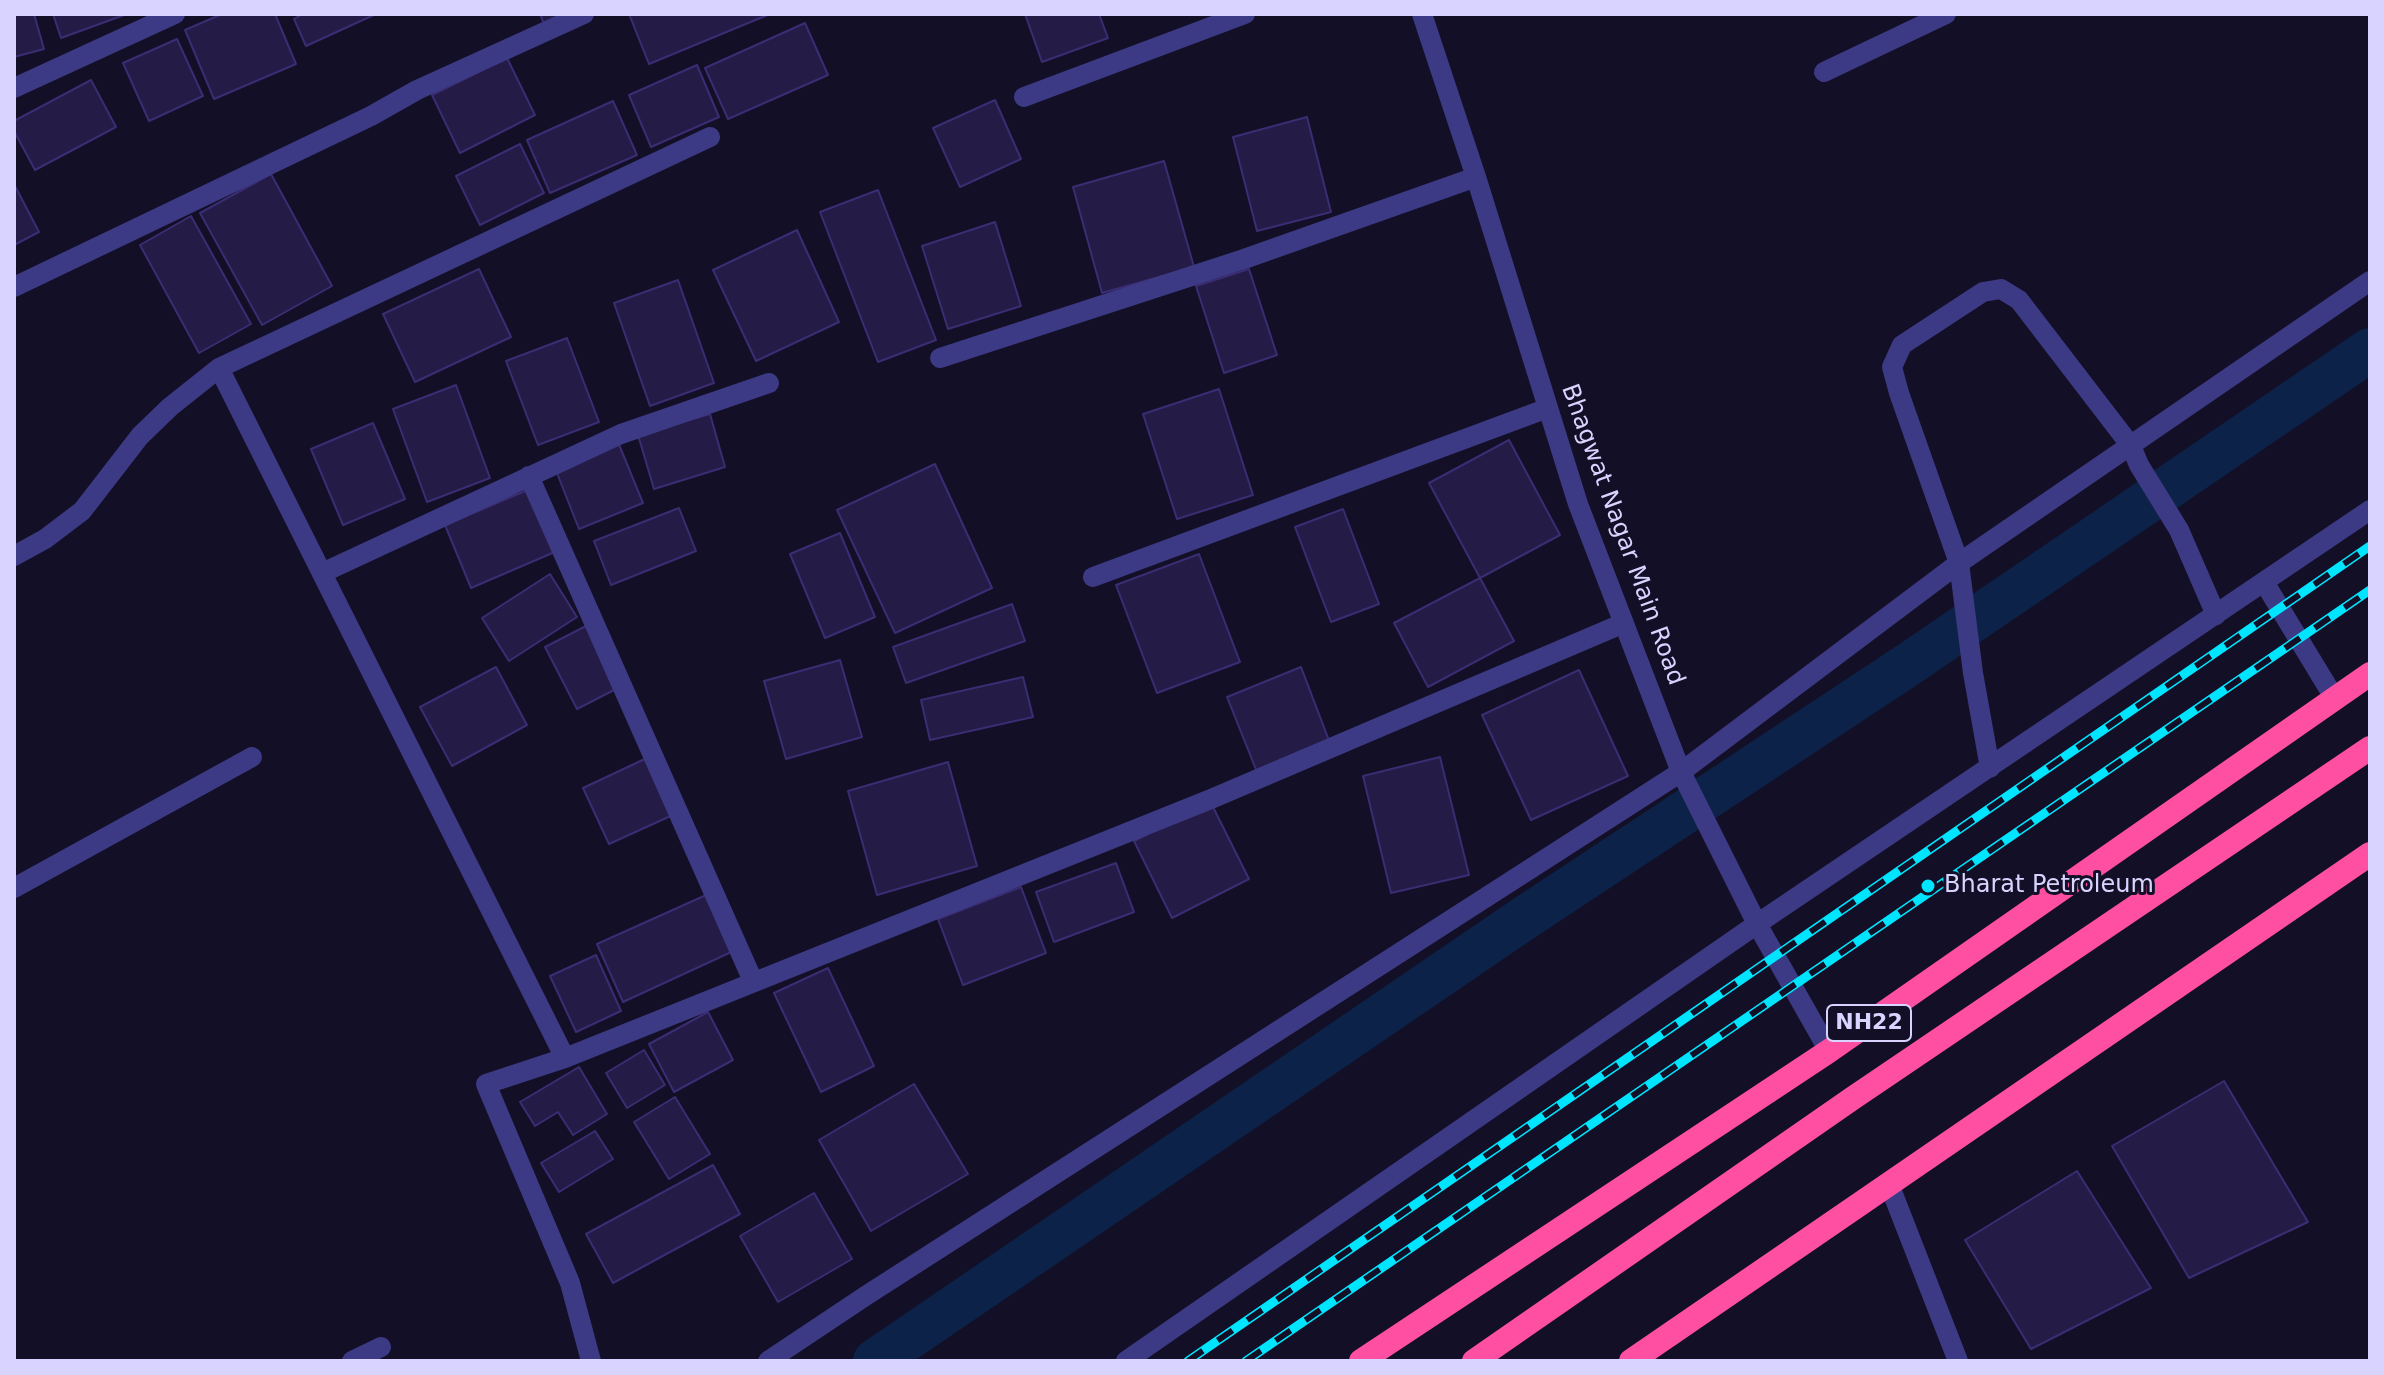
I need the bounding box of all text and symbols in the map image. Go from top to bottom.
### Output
street label: Bhagwat Nagar Main Road [1554,381,1690,689]
place label: Bharat Petroleum [1944,872,2154,900]
marker: Bharat Petroleum [1919,877,1937,895]
road number: NH22 [1827,1005,1911,1041]

